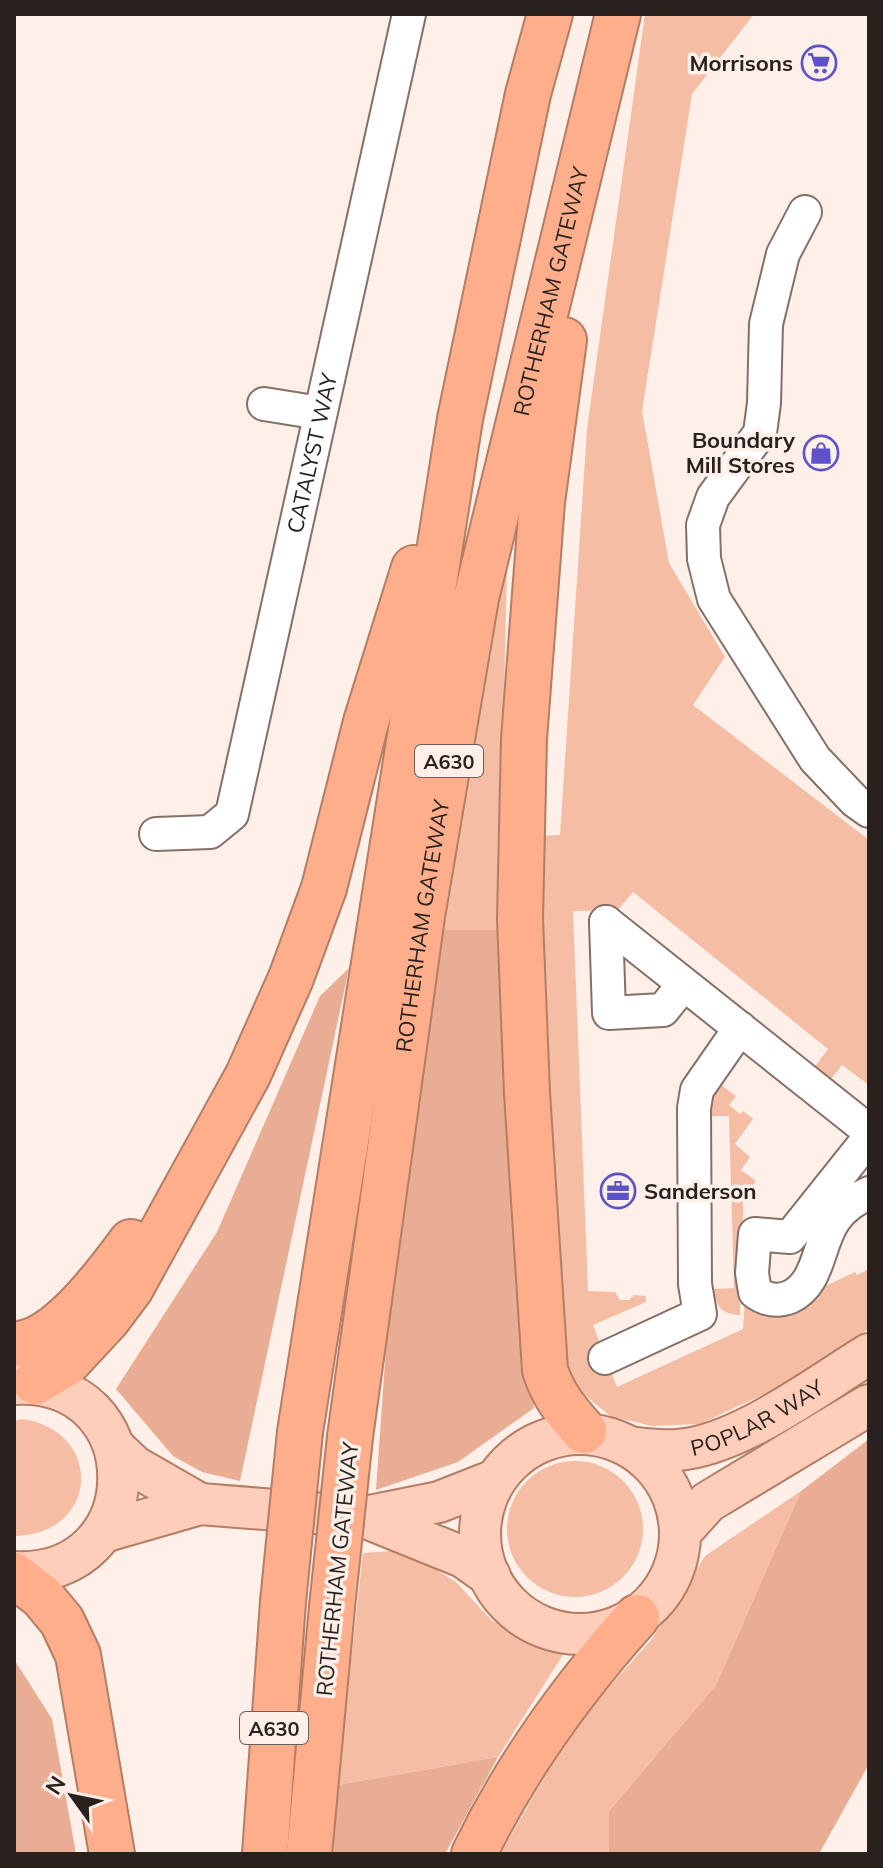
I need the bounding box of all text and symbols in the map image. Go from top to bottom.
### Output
supermarket icon: Morrisons [800,44,838,82]
place label: Morrisons [689,49,793,77]
street label: ROTHERHAM GATEWAY [507,164,594,419]
street label: CATALYST WAY [281,370,343,536]
place label: Boundary Mill Stores [686,426,795,479]
shop icon: Boundary Mill Stores [802,434,840,472]
road number: A630 [415,745,483,777]
street label: ROTHERHAM GATEWAY [389,797,456,1054]
office icon: Sanderson [599,1172,637,1210]
place label: Sanderson [644,1177,757,1205]
street label: POPLAR WAY [688,1373,829,1462]
street label: ROTHERHAM GATEWAY [310,1440,364,1697]
road number: A630 [240,1712,308,1744]
north arrow [32,1756,112,1836]
text: N [39,1771,71,1800]

